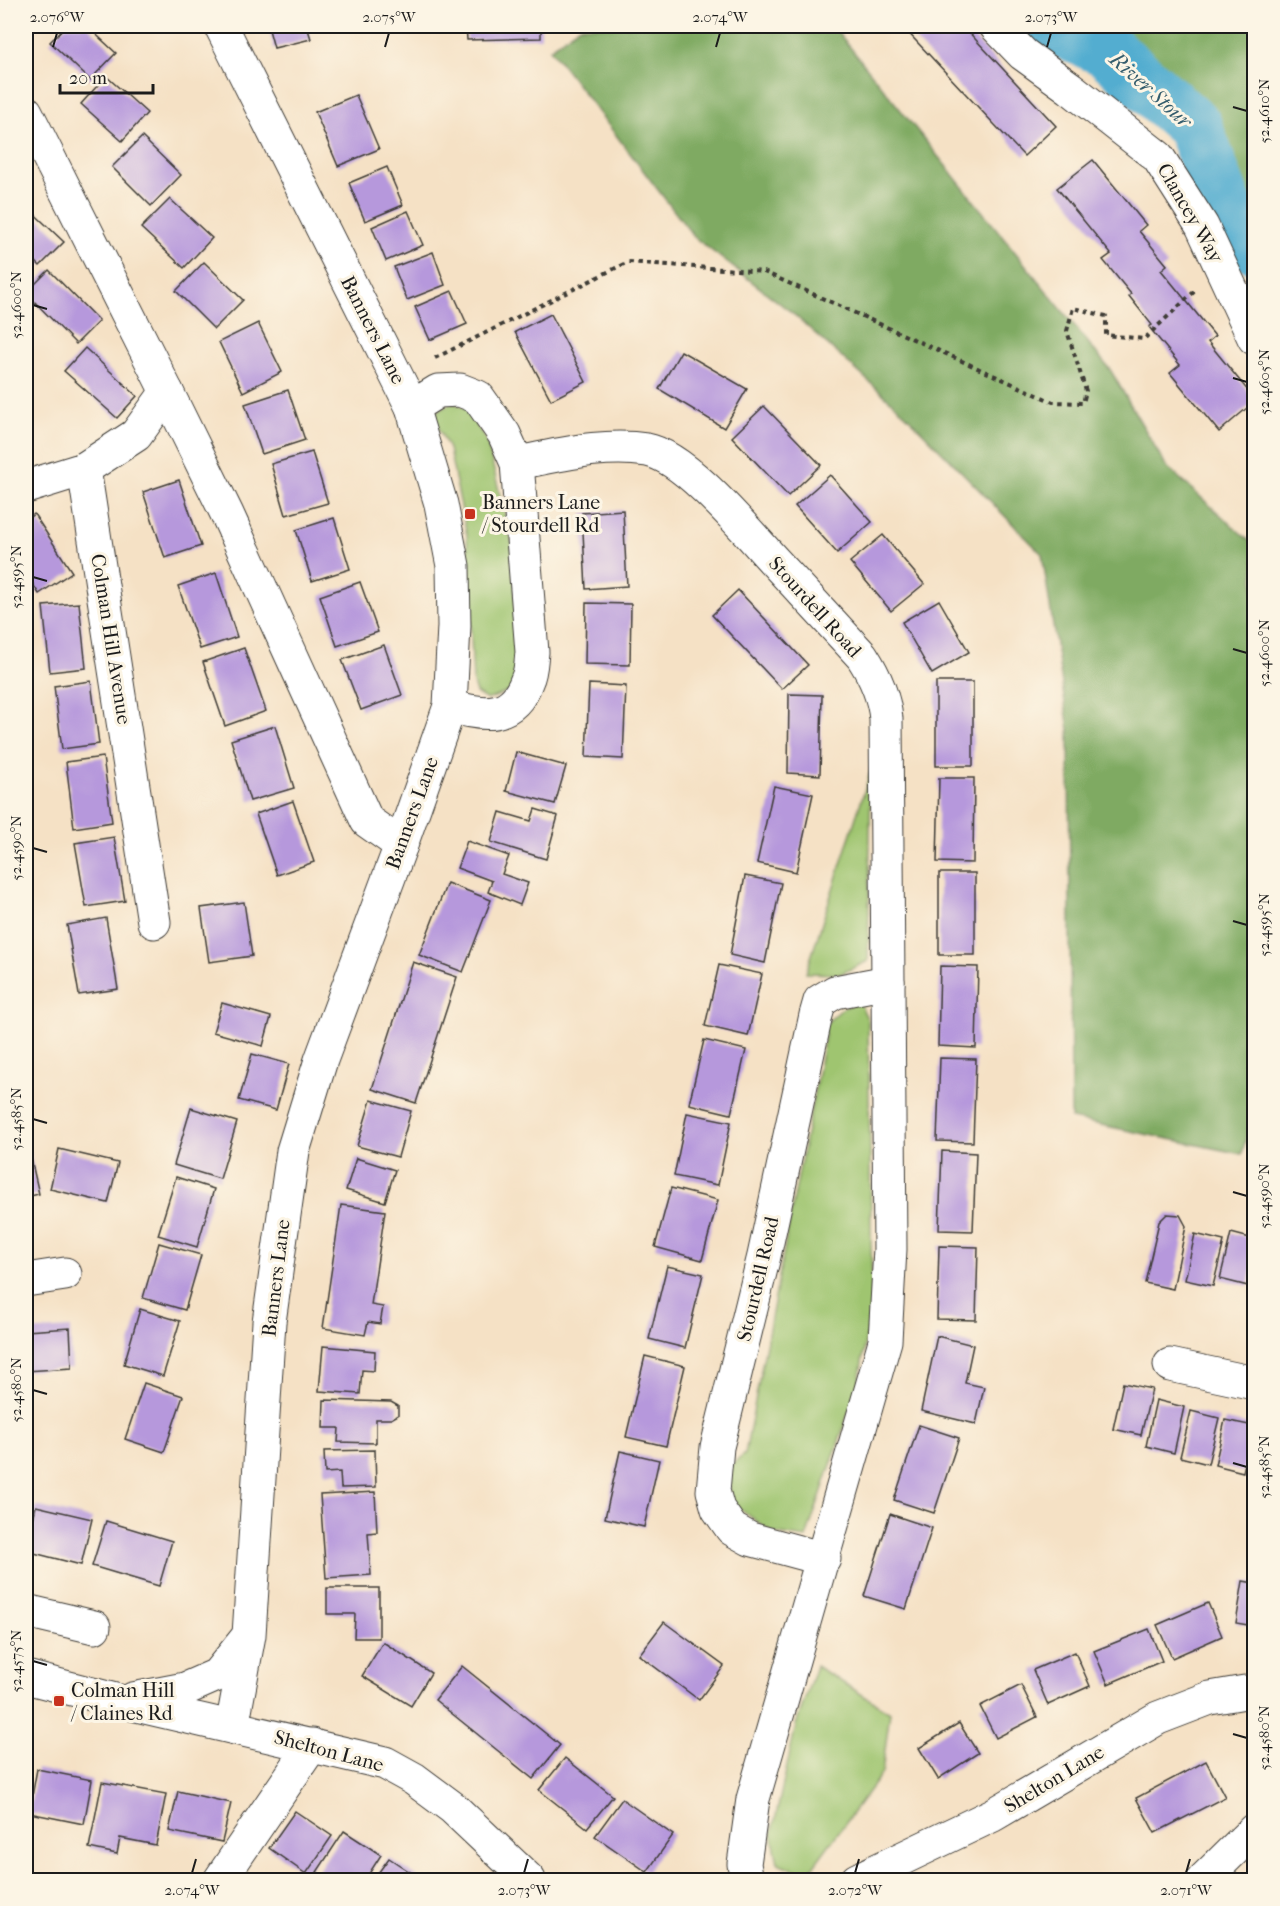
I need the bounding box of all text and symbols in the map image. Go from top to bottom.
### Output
text: 2.076°W [30,8,85,26]
text: 2.075°W [363,8,417,26]
text: 2.074°W [693,8,749,26]
text: 2.073°W [1025,8,1079,26]
water label: River Stour [1104,46,1198,134]
scale bar [60,57,153,95]
text: 20 m [69,68,107,89]
text: 52.4610°N [1255,78,1273,143]
street label: Clancey Way [1152,159,1228,268]
text: 52.4600°N [7,270,25,339]
street label: Banners Lane [336,272,410,388]
text: 52.4605°N [1255,348,1273,415]
place label: Banners Lane / Stourdell Rd [481,491,601,537]
marker: Banners Lane / Stourdell Rd [463,507,477,521]
text: 52.4595°N [7,545,25,609]
street label: Colman Hill Avenue [86,552,136,726]
street label: Stourdell Road [764,552,867,663]
text: 52.4600°N [1255,618,1273,687]
street label: Banners Lane [381,753,443,872]
text: 52.4590°N [7,815,25,881]
text: 52.4595°N [1255,893,1273,957]
text: 52.4585°N [7,1087,25,1151]
text: 52.4590°N [1255,1163,1273,1229]
street label: Stourdell Road [732,1213,784,1344]
street label: Banners Lane [257,1218,295,1338]
text: 52.4580°N [7,1357,25,1423]
text: 52.4585°N [1255,1435,1273,1499]
text: 52.4575°N [7,1629,25,1693]
place label: Colman Hill / Claines Rd [70,1679,175,1725]
marker: Colman Hill / Claines Rd [52,1694,66,1708]
text: 52.4580°N [1255,1705,1273,1771]
street label: Shelton Lane [272,1725,386,1777]
street label: Shelton Lane [1000,1740,1108,1818]
text: 2.074°W [165,1881,221,1899]
text: 2.073°W [498,1881,552,1899]
text: 2.072°W [828,1881,883,1899]
text: 2.071°W [1160,1881,1213,1899]

